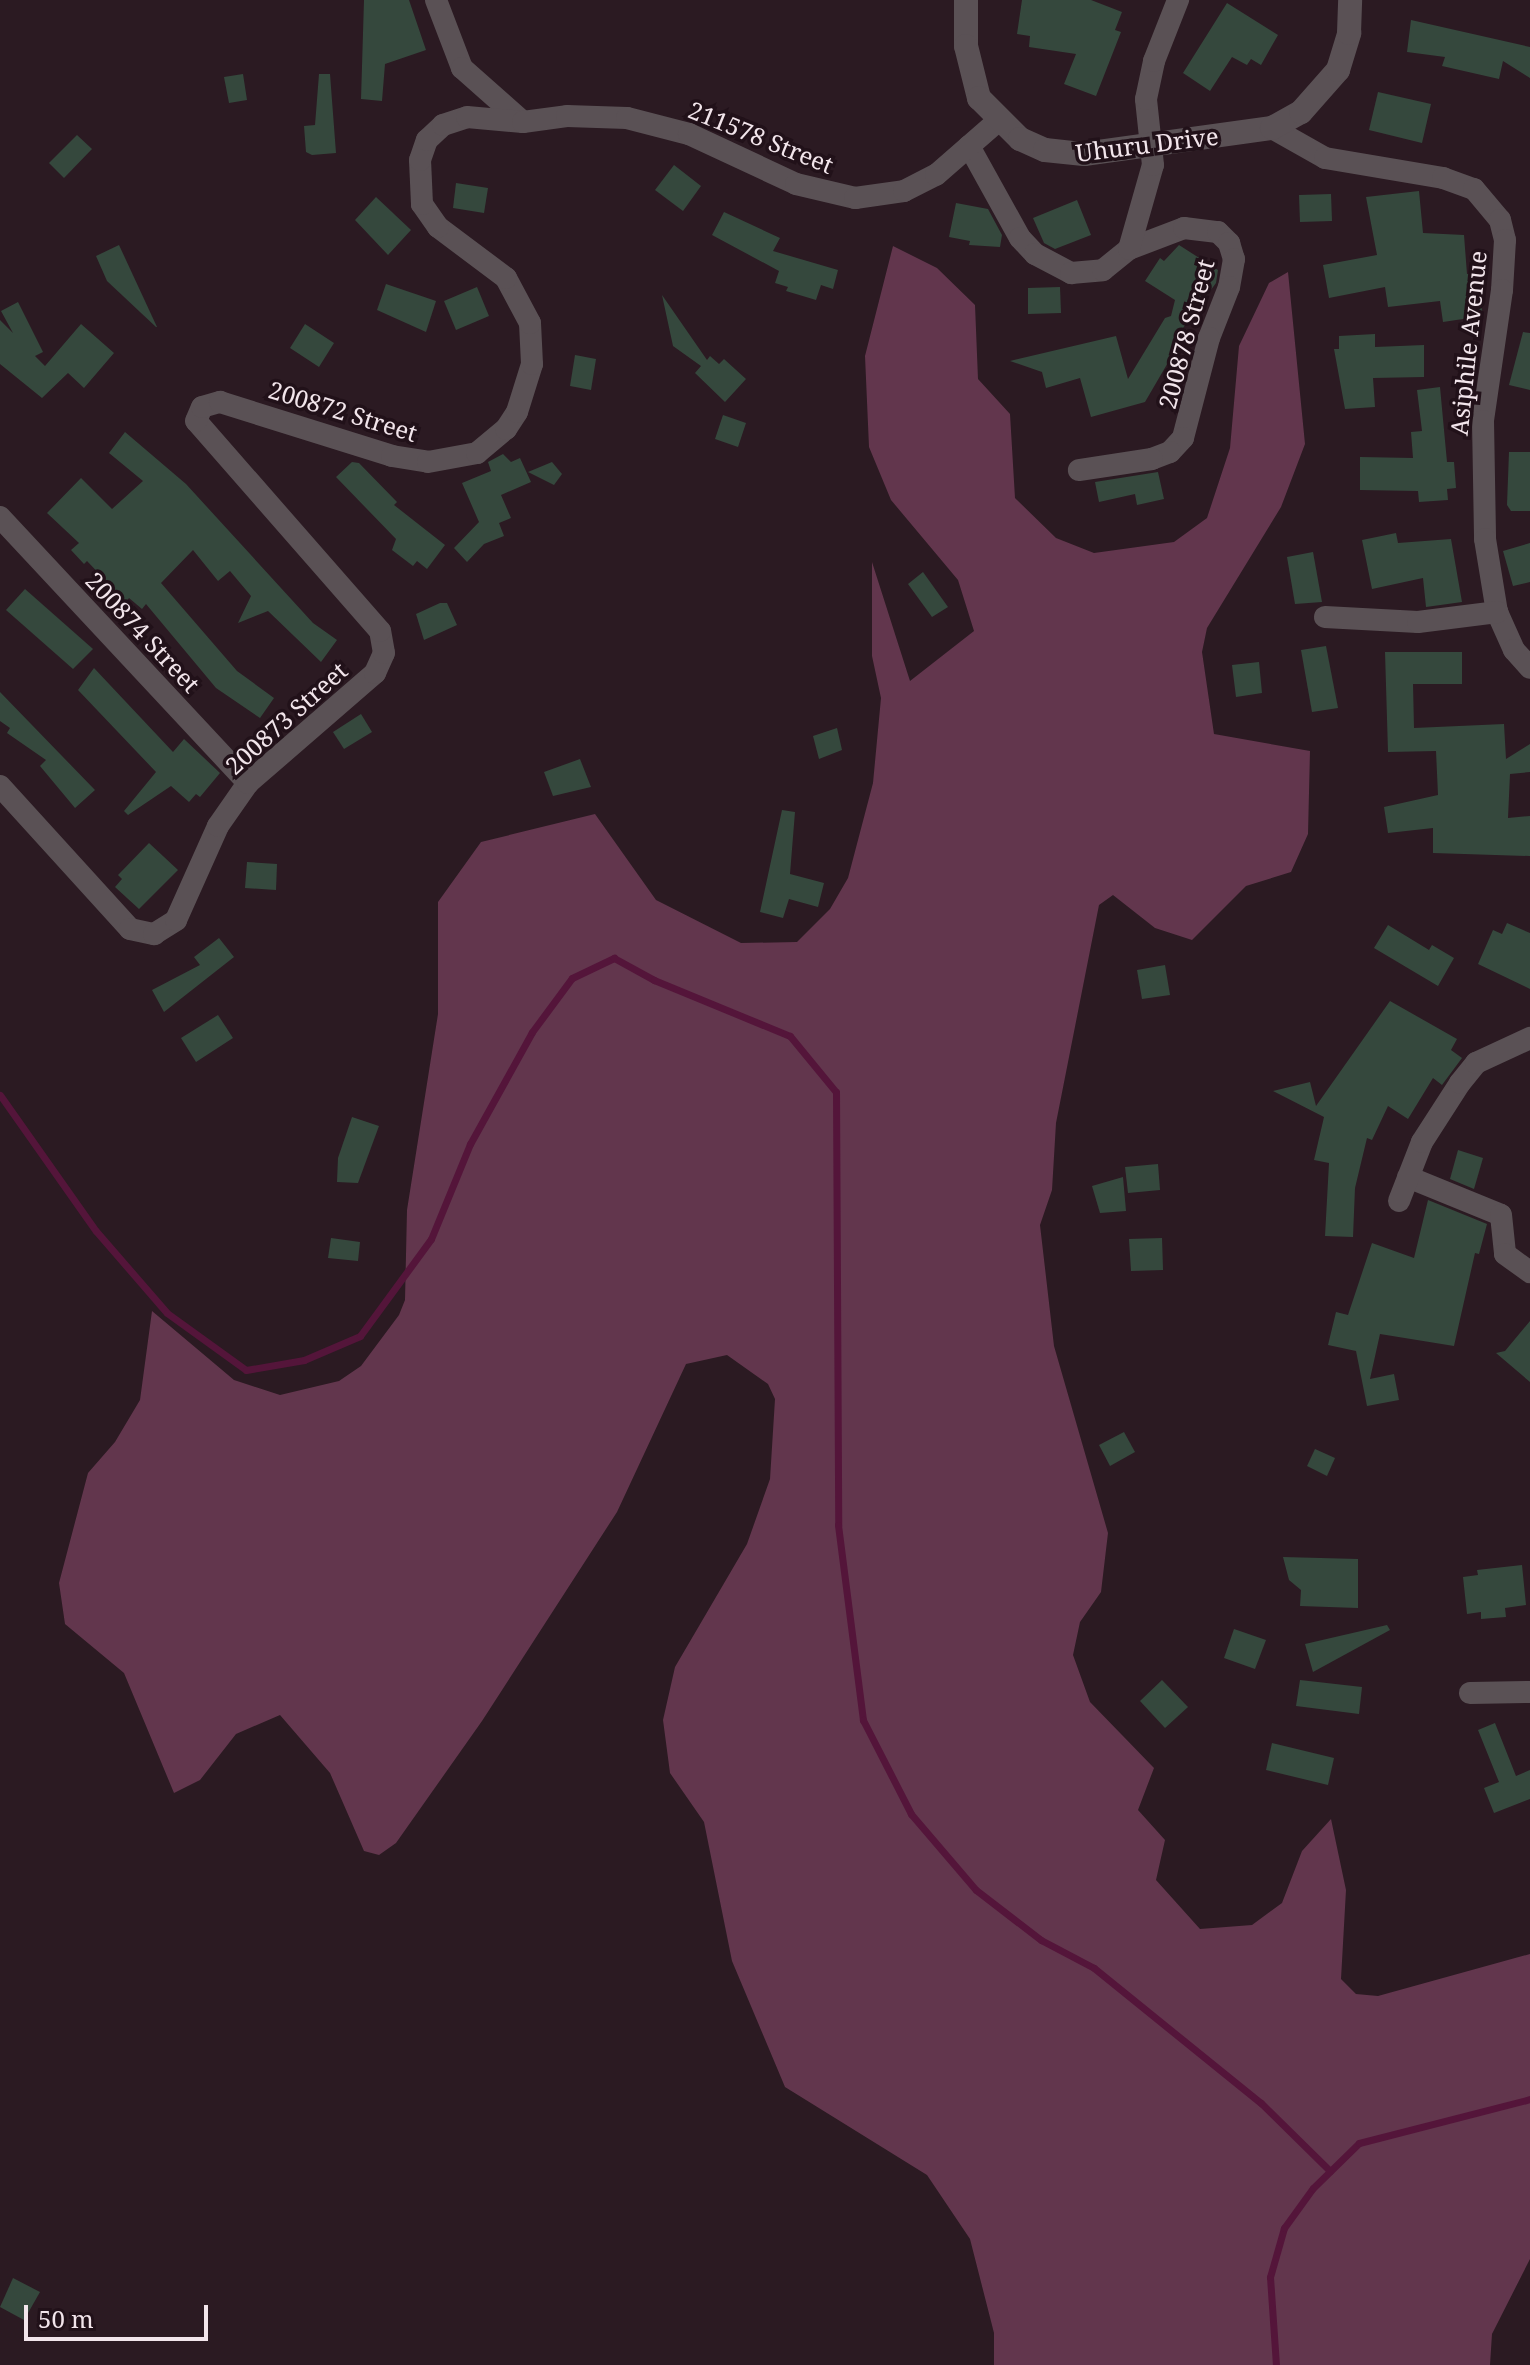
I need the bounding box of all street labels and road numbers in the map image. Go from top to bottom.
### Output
street label: 211578 Street [684,95,838,179]
street label: Uhuru Drive [1074,121,1220,167]
street label: Asiphile Avenue [1444,249,1492,437]
street label: 200878 Street [1152,256,1220,412]
street label: 200872 Street [265,375,421,447]
street label: 200874 Street [80,566,206,698]
street label: 200873 Street [219,656,353,780]

